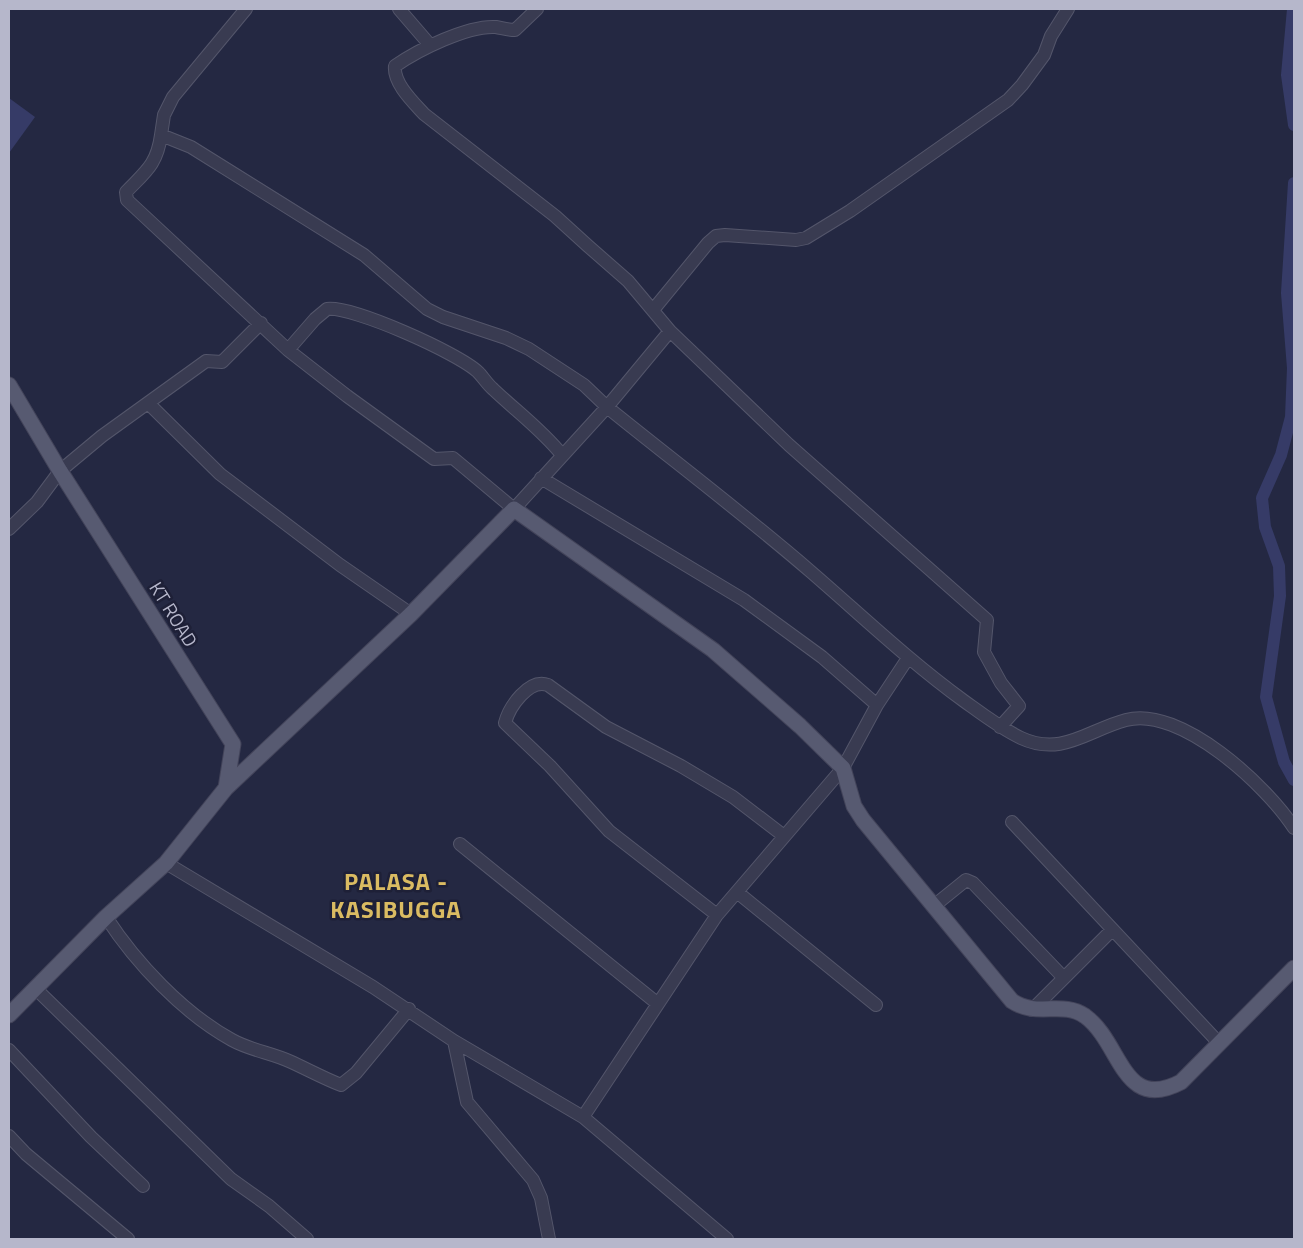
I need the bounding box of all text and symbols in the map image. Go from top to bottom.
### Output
street label: KT ROAD [142,576,206,652]
district label: PALASA - KASIBUGGA [330,863,462,927]

